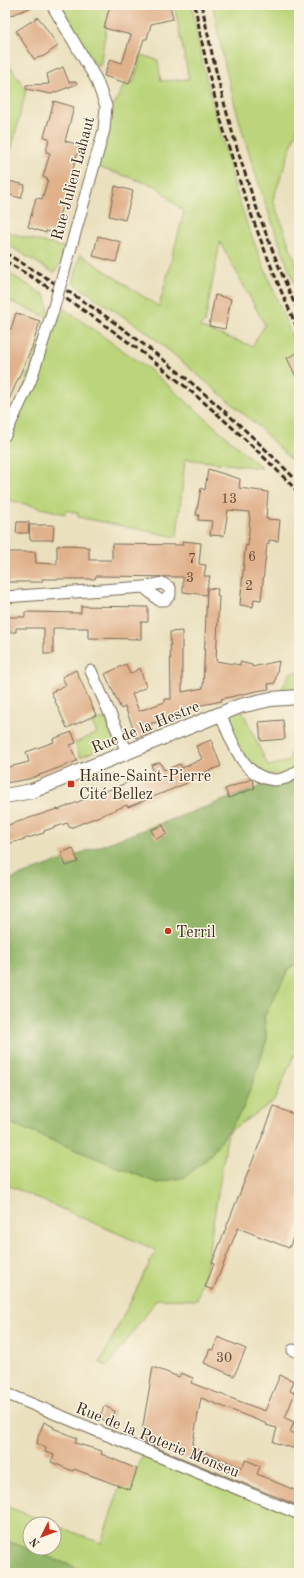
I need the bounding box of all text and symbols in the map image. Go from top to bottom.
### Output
street label: Rue Julien Lahaut [50,114,98,242]
house number: 13 [221,492,237,506]
house number: 6 [248,550,256,564]
house number: 7 [188,552,196,566]
house number: 3 [186,571,194,585]
house number: 2 [245,579,253,593]
street label: Rue de la Hestre [89,699,202,757]
place label: Haine-Saint-Pierre Cité Bellez [79,769,211,803]
marker: Haine-Saint-Pierre Cité Bellez [66,779,76,789]
place label: Terril [176,925,215,941]
marker: Terril [163,926,173,936]
house number: 30 [216,1351,232,1365]
street label: Rue de la Poterie Monseu [73,1401,242,1481]
north arrow [22,1516,62,1556]
text: N [28,1534,43,1548]

